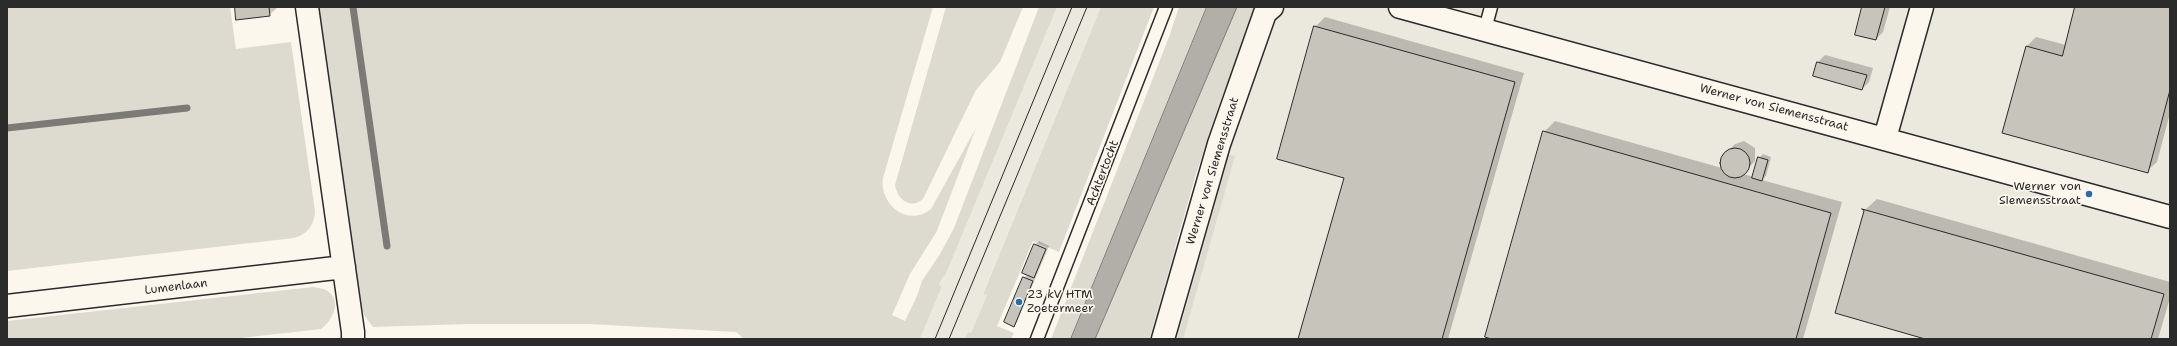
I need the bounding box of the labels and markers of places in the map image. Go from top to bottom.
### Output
place label: Werner von Siemensstraat [1999,180,2081,208]
marker: Werner von Siemensstraat [2084,189,2094,199]
place label: 23 kV HTM Zoetermeer [1027,288,1094,316]
marker: 23 kV HTM Zoetermeer [1014,297,1024,307]

